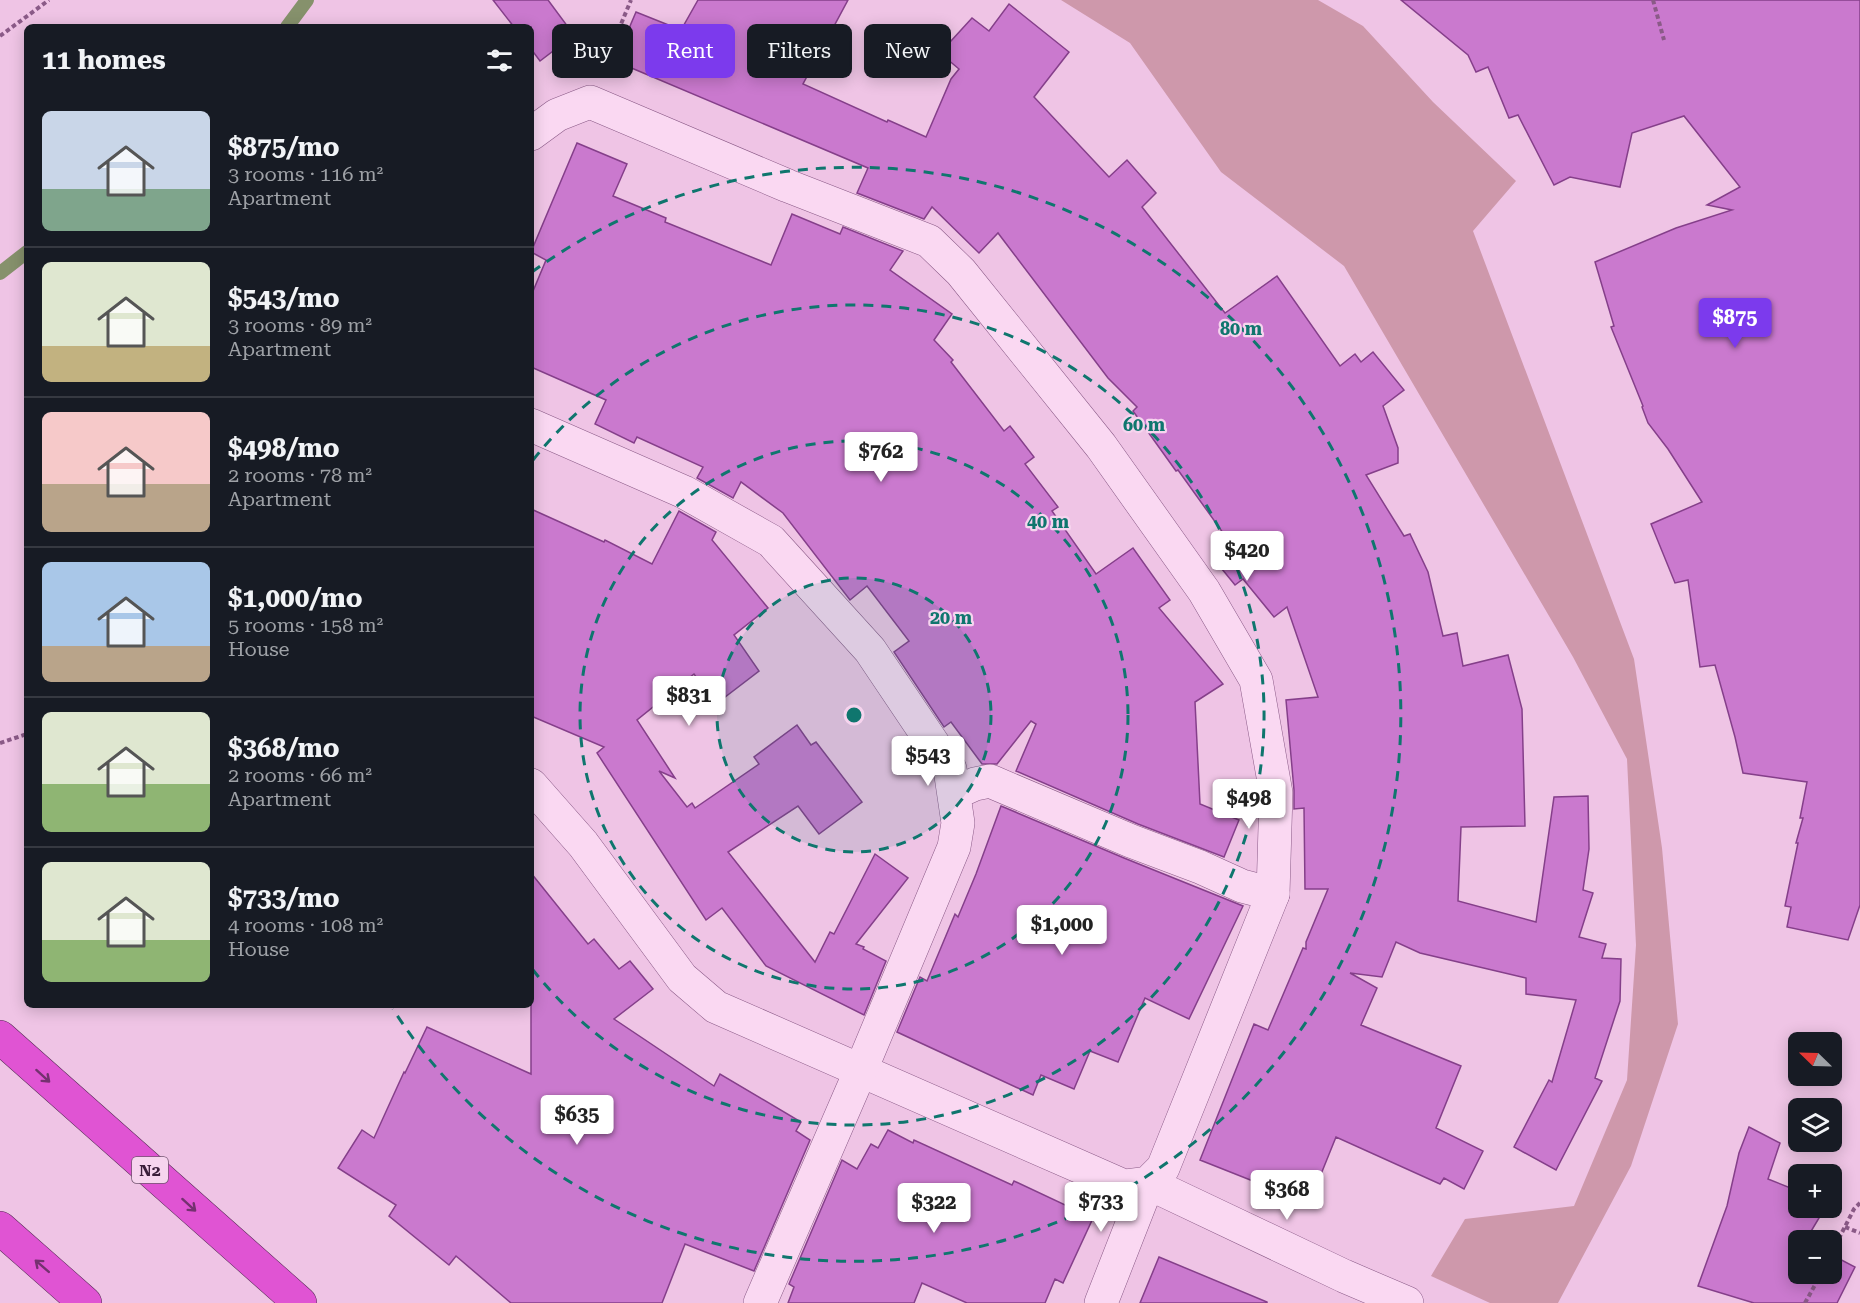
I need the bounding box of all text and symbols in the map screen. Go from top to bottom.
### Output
chip: Buy [552,24,633,78]
chip: Rent [645,24,735,78]
chip: Filters [747,24,852,78]
chip: New [864,24,951,78]
icon: filters [483,44,516,77]
text: 11 homes [42,45,166,75]
text: $875/mo [228,132,340,162]
icon: home [90,135,162,207]
text: 3 rooms · 116 m² [228,162,383,186]
text: Apartment [228,186,331,210]
text: $543/mo [228,283,340,313]
icon: home [90,286,162,358]
pin: $875 [1699,298,1771,349]
text: $875 [1713,305,1757,329]
text: 3 rooms · 89 m² [228,313,372,337]
text: 80 m [1220,318,1263,339]
text: Apartment [228,337,331,361]
text: 60 m [1123,414,1166,435]
pin: $762 [845,432,917,483]
text: $498/mo [228,433,340,463]
icon: home [90,436,162,508]
text: $762 [859,439,903,463]
text: 2 rooms · 78 m² [228,463,372,487]
text: Apartment [228,487,331,511]
text: 40 m [1027,511,1070,532]
pin: $420 [1211,531,1283,582]
text: $420 [1225,538,1269,562]
text: $1,000/mo [228,583,363,613]
icon: home [90,586,162,658]
text: 20 m [930,607,973,628]
text: 5 rooms · 158 m² [228,613,383,637]
text: House [228,637,290,661]
pin: $831 [653,676,725,727]
text: $831 [667,683,711,707]
centre of rings [844,705,864,725]
text: $368/mo [228,733,340,763]
icon: home [90,736,162,808]
pin: $543 [892,736,964,787]
text: $543 [906,743,950,767]
text: 2 rooms · 66 m² [228,763,372,787]
pin: $498 [1213,779,1285,830]
text: $498 [1227,786,1271,810]
text: Apartment [228,787,331,811]
text: $733/mo [228,883,340,913]
icon: home [90,886,162,958]
pin: $1,000 [1013,905,1111,956]
text: $1,000 [1031,912,1093,936]
text: 4 rooms · 108 m² [228,913,383,937]
text: House [228,937,290,961]
north arrow [1788,1032,1842,1086]
map controls [1788,1032,1842,1284]
one-way arrow [35,1069,50,1083]
pin: $635 [541,1095,613,1146]
button: layers [1788,1098,1842,1152]
text: $635 [555,1102,599,1126]
road number: N2 [132,1157,168,1183]
button: + [1788,1164,1842,1218]
pin: $368 [1251,1170,1323,1221]
text: $368 [1265,1177,1309,1201]
pin: $733 [1065,1182,1137,1233]
pin: $322 [898,1183,970,1234]
text: $733 [1079,1189,1123,1213]
text: $322 [912,1190,956,1214]
one-way arrow [181,1198,196,1212]
button: − [1788,1230,1842,1284]
one-way arrow [35,1259,50,1273]

